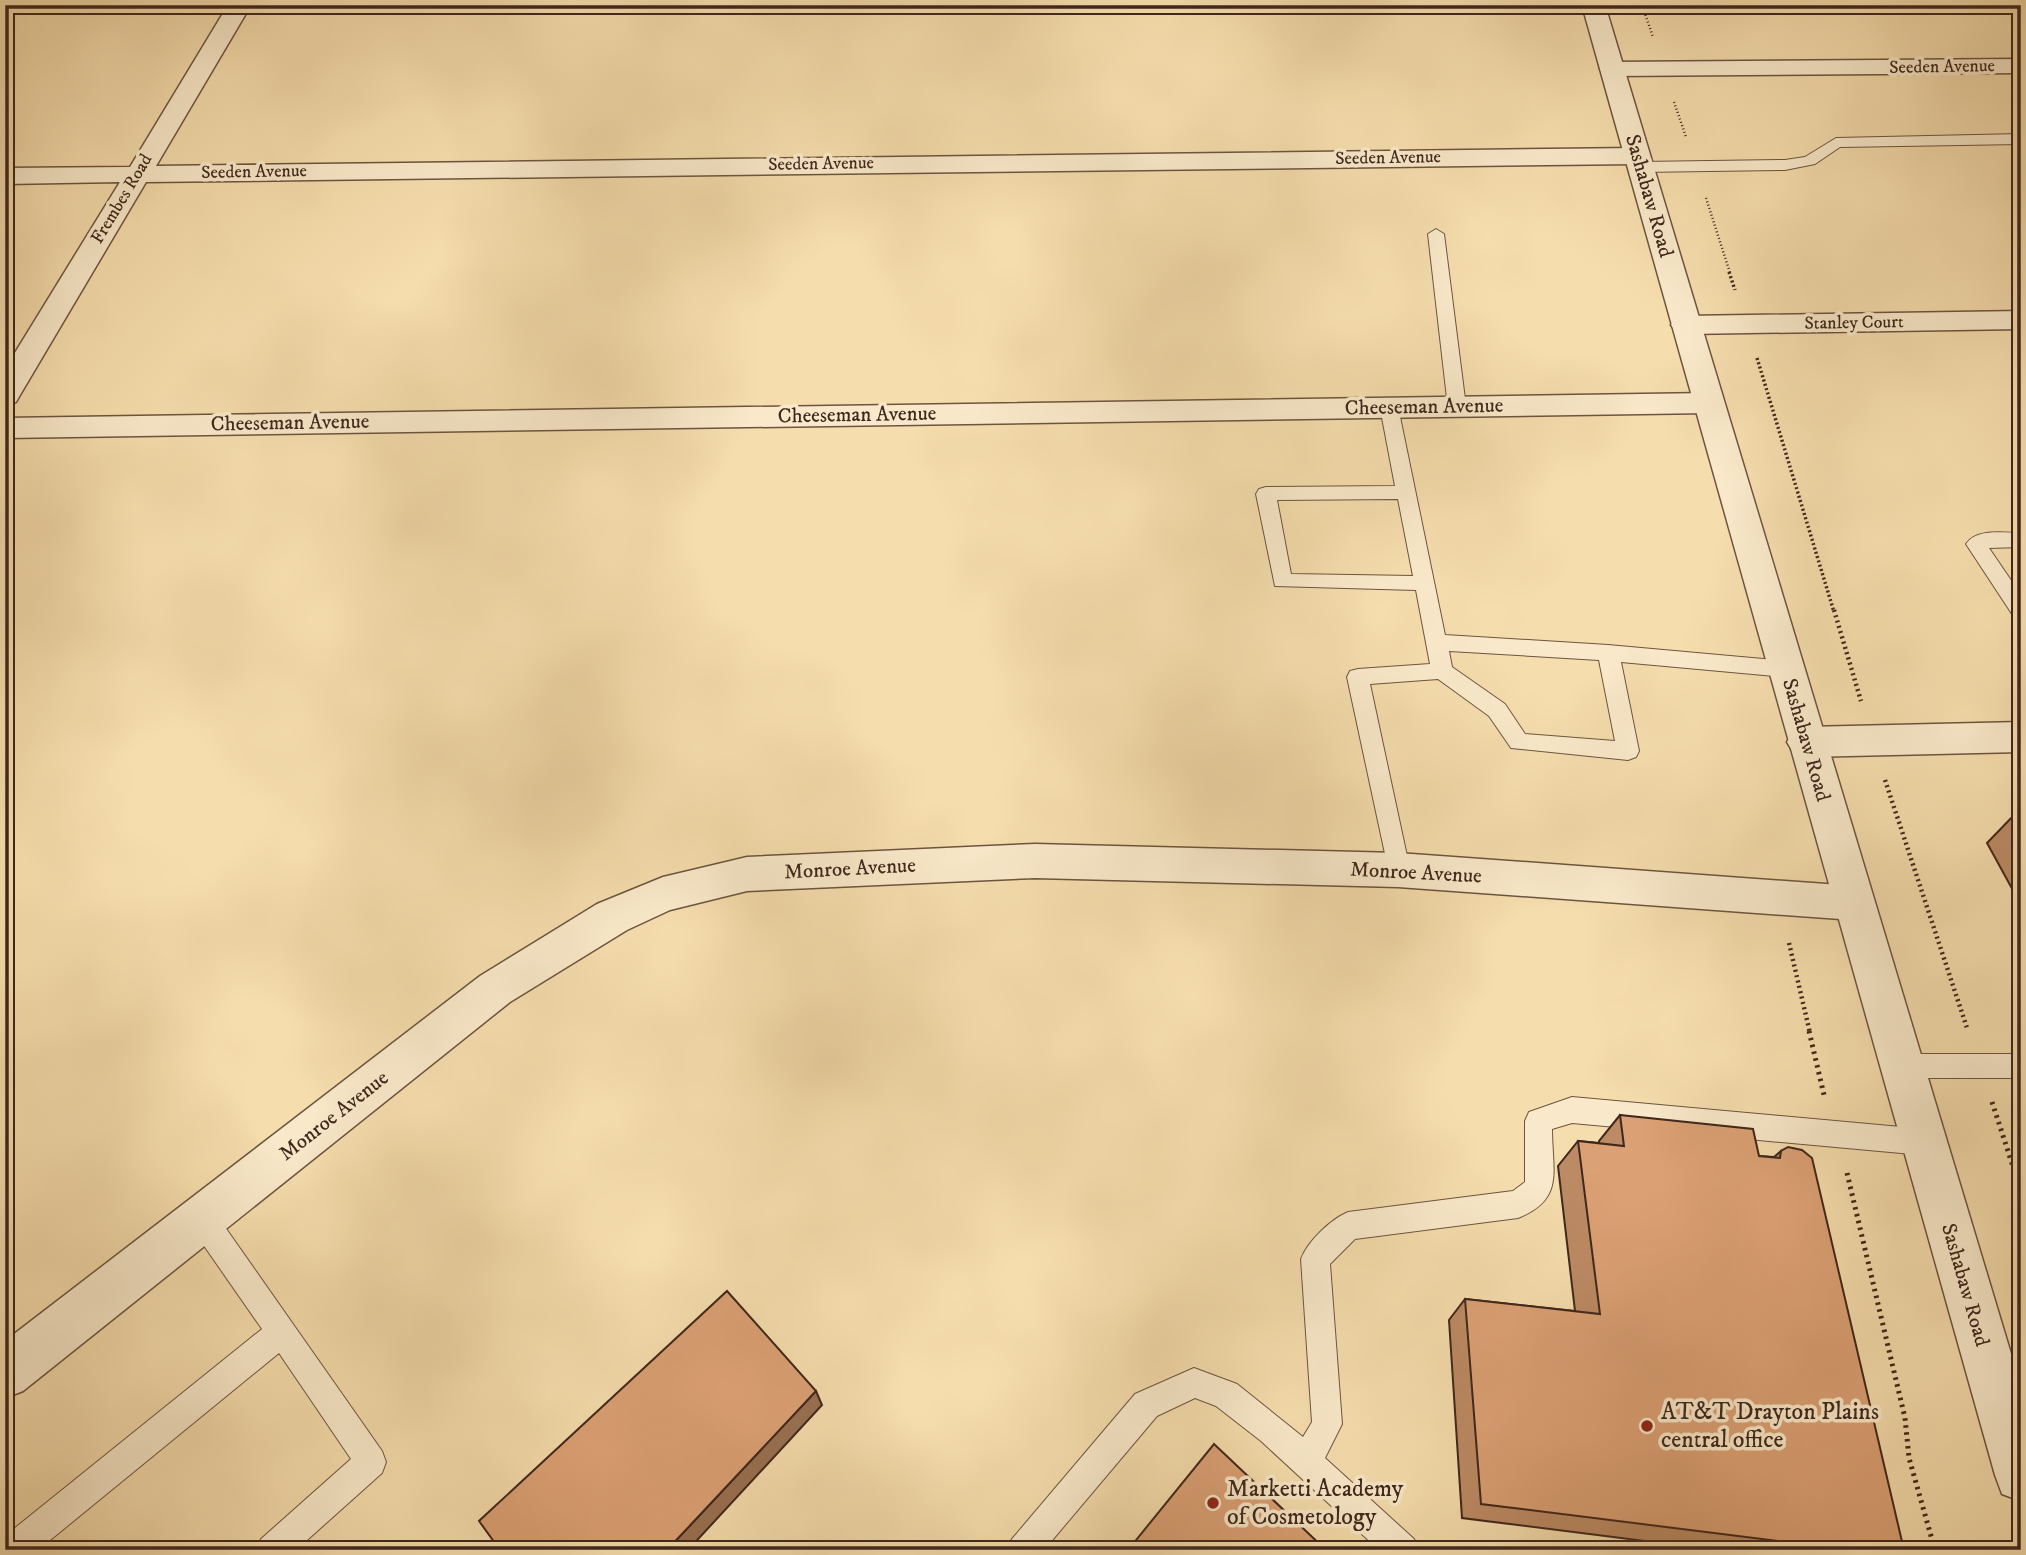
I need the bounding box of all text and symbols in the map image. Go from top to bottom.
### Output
street label: Seeden Avenue [1889,55,1995,79]
street label: Sashabaw Road [1619,131,1679,261]
street label: Seeden Avenue [1335,146,1441,170]
street label: Frembes Road [87,150,157,248]
street label: Seeden Avenue [768,152,874,176]
street label: Seeden Avenue [201,160,307,184]
street label: Stanley Court [1804,311,1904,335]
street label: Cheeseman Avenue [1344,393,1504,421]
street label: Cheeseman Avenue [777,401,937,429]
street label: Cheeseman Avenue [210,409,370,437]
street label: Sashabaw Road [1776,675,1836,805]
street label: Monroe Avenue [783,853,917,885]
street label: Monroe Avenue [1349,857,1483,889]
street label: Monroe Avenue [274,1065,394,1167]
street label: Sashabaw Road [1935,1220,1995,1350]
place label: AT&T Drayton Plains central office [1661,1397,1879,1455]
marker: AT&T Drayton Plains central office [1639,1418,1655,1434]
place label: Marketti Academy of Cosmetology [1227,1474,1404,1532]
marker: Marketti Academy of Cosmetology [1205,1495,1221,1511]

